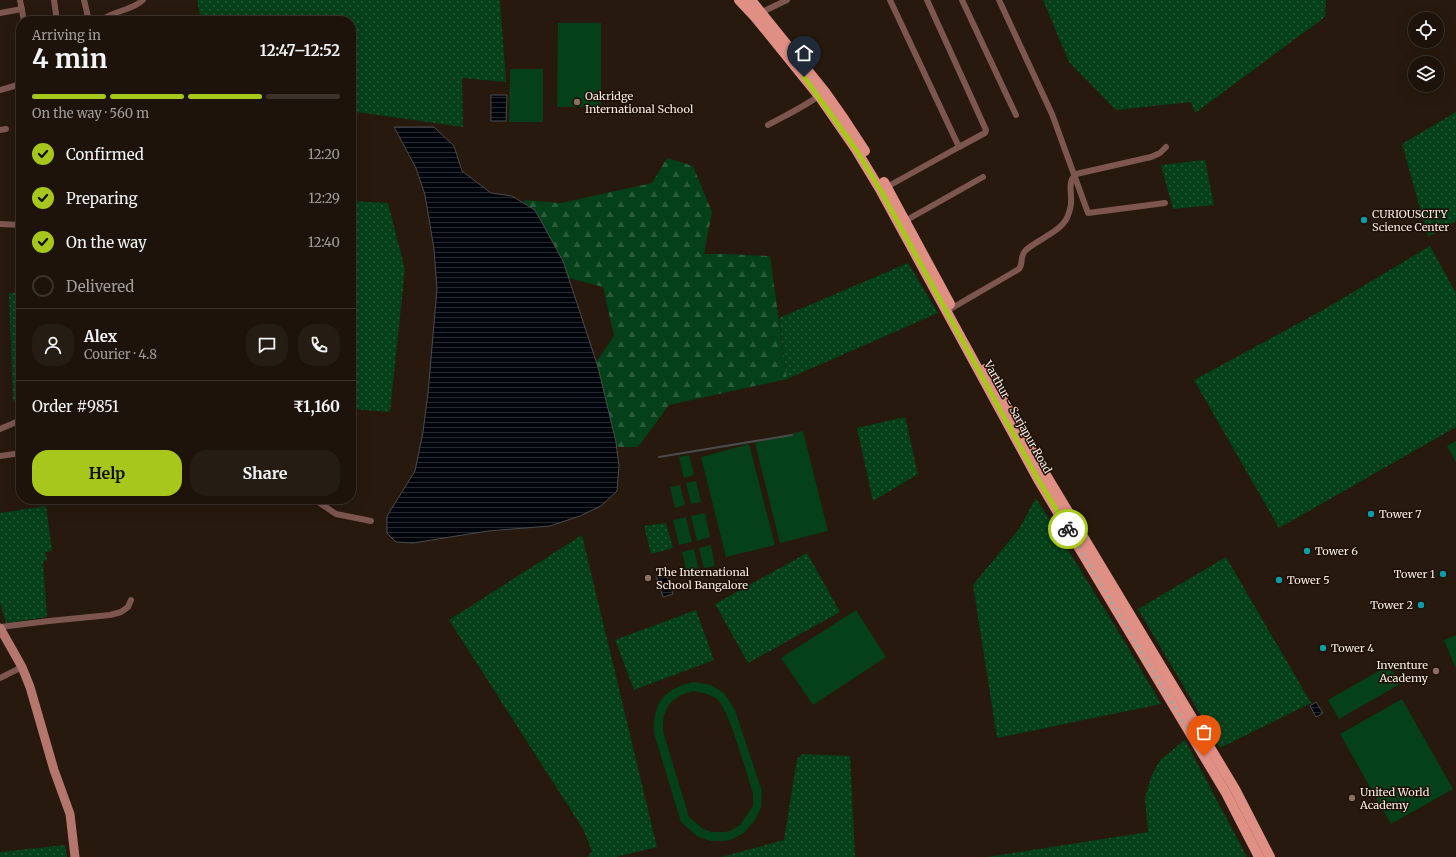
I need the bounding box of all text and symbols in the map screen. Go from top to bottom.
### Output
map controls [1408,12,1444,92]
button: locate [1408,12,1444,48]
text: Arriving in [32,27,101,44]
pin [787,36,821,77]
text: 12:47–12:52 [260,41,340,60]
text: 4 min [32,42,107,75]
icon: home [793,42,815,64]
button: layers [1408,56,1444,92]
place label: Oakridge International School [585,89,694,116]
marker: Oakridge International School [572,97,582,107]
text: On the way · 560 m [32,105,149,122]
icon: check [32,143,54,165]
text: Confirmed [66,145,144,164]
text: 12:20 [308,146,340,163]
icon: check [32,187,54,209]
text: Preparing [66,189,138,208]
text: 12:29 [309,190,340,207]
place label: CURIOUSCITY Science Center [1372,207,1449,234]
marker: CURIOUSCITY Science Center [1359,215,1369,225]
icon: check [32,231,54,253]
text: On the way [66,233,147,252]
text: 12:40 [308,234,340,251]
text: Delivered [66,277,134,296]
button: person [32,324,74,366]
button: chat [246,324,288,366]
button: phone [298,324,340,366]
text: Alex [84,327,117,346]
text: Courier · 4.8 [84,346,157,363]
street label: Varthur - Sarjapur Road [981,357,1055,476]
text: Order #9851 [32,397,119,416]
text: ₹1,160 [293,397,340,416]
button: Help [32,450,182,496]
button: Share [190,450,340,496]
place label: Tower 7 [1379,507,1422,521]
courier [1048,509,1088,549]
marker: Tower 7 [1366,509,1376,519]
icon: bike [1057,518,1079,540]
place label: Tower 6 [1315,544,1358,558]
marker: Tower 6 [1302,546,1312,556]
place label: The International School Bangalore [656,565,750,592]
place label: Tower 1 [1394,567,1435,581]
marker: Tower 1 [1438,569,1448,579]
marker: The International School Bangalore [643,573,653,583]
place label: Tower 5 [1287,573,1330,587]
marker: Tower 5 [1274,575,1284,585]
place label: Tower 2 [1370,598,1413,612]
marker: Tower 2 [1416,600,1426,610]
place label: Tower 4 [1331,641,1374,655]
marker: Tower 4 [1318,643,1328,653]
place label: Inventure Academy [1376,658,1429,685]
marker: Inventure Academy [1431,666,1441,676]
pin [1187,715,1221,756]
icon: bag [1193,721,1215,743]
place label: United World Academy [1359,785,1430,812]
marker: United World Academy [1347,793,1357,803]

